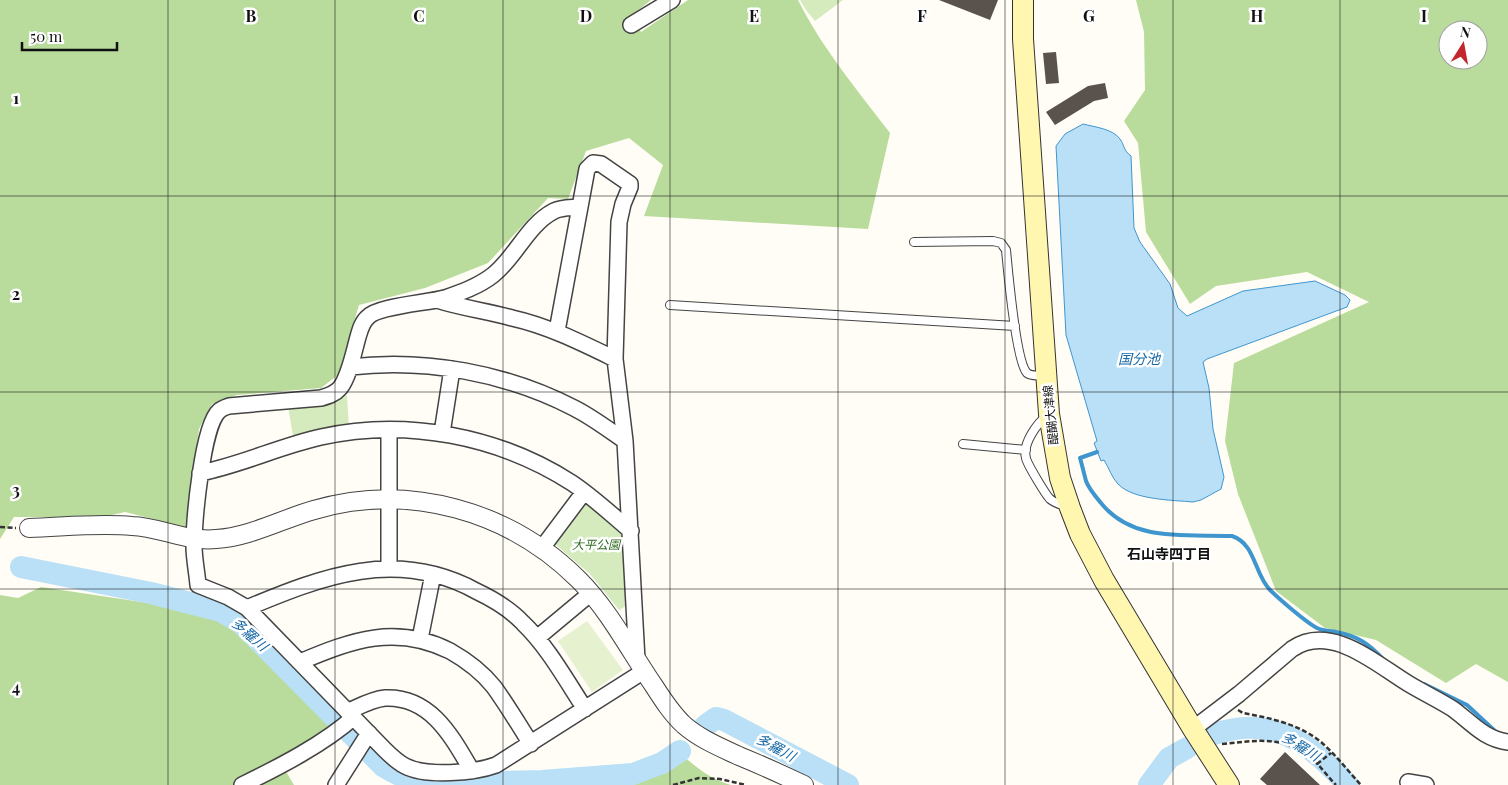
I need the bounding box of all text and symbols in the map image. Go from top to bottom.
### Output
text: B [246,5,257,26]
text: C [413,5,425,26]
text: D [580,5,592,26]
text: E [749,5,759,26]
text: F [917,5,927,26]
text: G [1083,5,1095,26]
text: H [1251,5,1264,26]
text: I [1421,5,1427,26]
scale bar [22,20,118,52]
north arrow [1438,20,1488,70]
text: N [1459,21,1472,42]
text: 50 m [30,26,63,46]
text: 1 [13,87,19,108]
text: 2 [12,283,20,304]
water label: 国分池 [1118,349,1162,368]
street label: 醍醐大津線 [1039,384,1061,446]
text: 3 [12,479,20,500]
park label: 大平公園 [572,536,622,552]
district label: 石山寺四丁目 [1127,544,1211,563]
water label: 多羅川 [228,613,274,656]
text: 4 [12,676,20,697]
water label: 多羅川 [1278,727,1326,766]
water label: 多羅川 [753,729,801,766]

